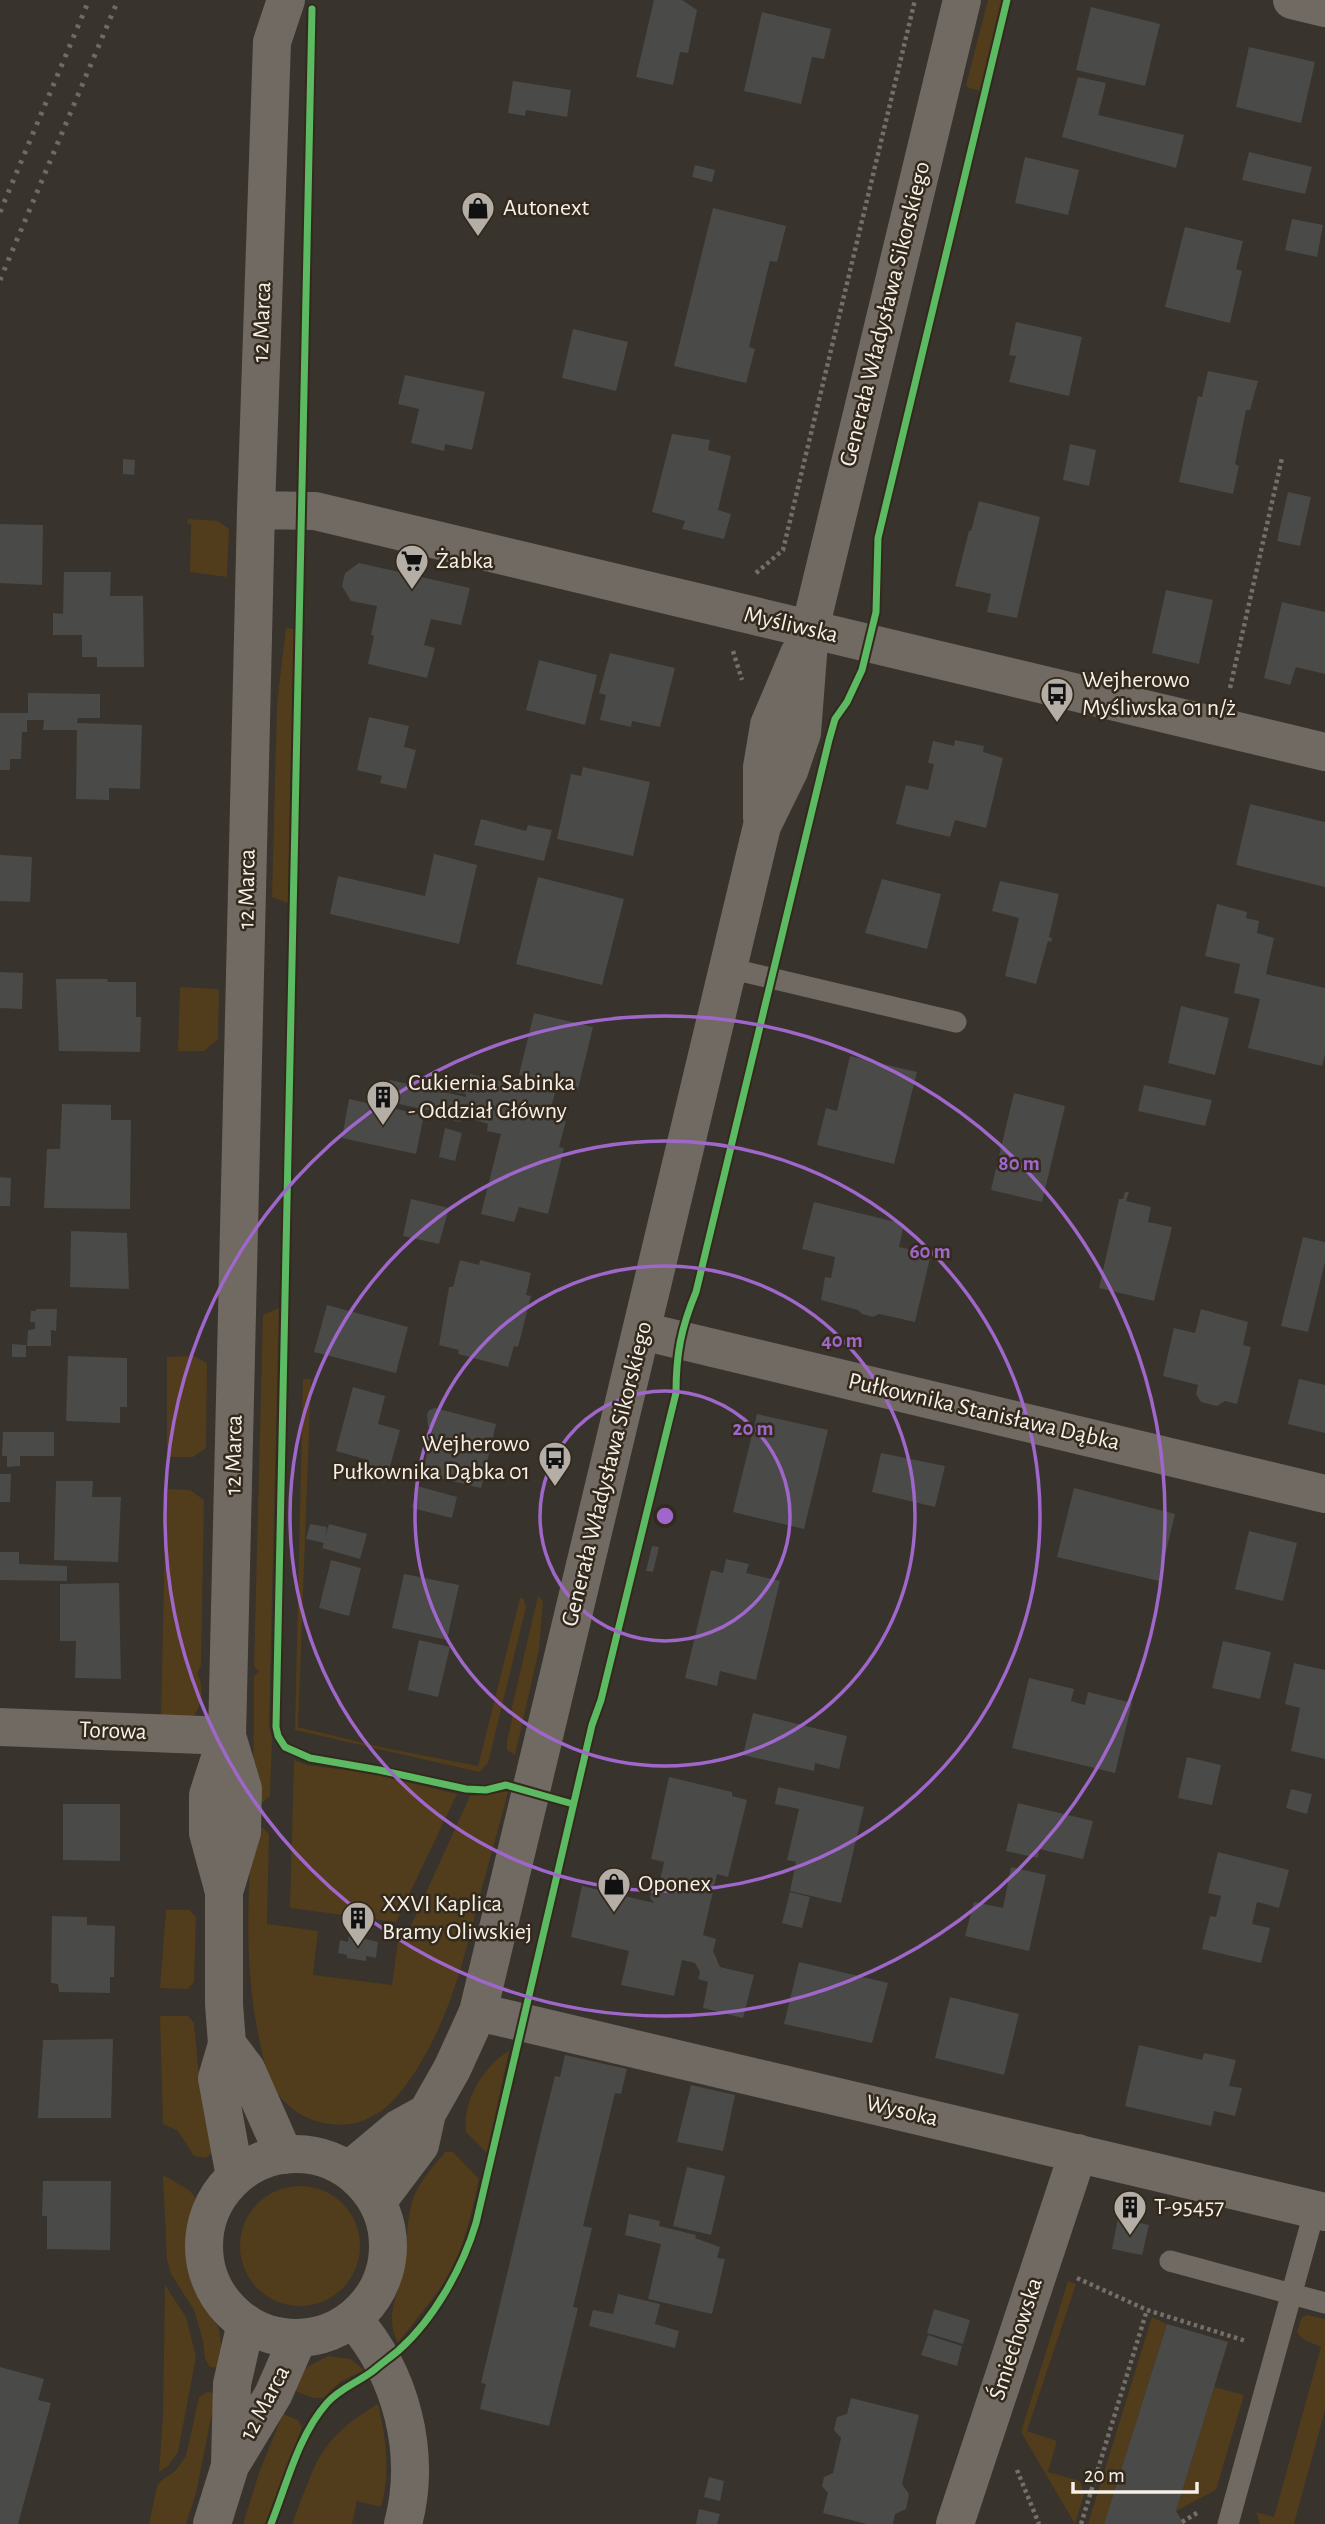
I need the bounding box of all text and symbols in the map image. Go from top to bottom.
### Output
street label: Generała Władysława Sikorskiego [835,159,935,469]
shop icon: Autonext [459,189,497,238]
place label: Autonext [503,196,589,220]
street label: 12 Marca [249,281,275,363]
supermarket icon: Żabka [393,542,431,591]
place label: Żabka [436,548,494,573]
street label: Myśliwska [742,603,840,647]
place label: Wejherowo Myśliwska 01 n/ż [1082,668,1236,720]
bus stop icon: Wejherowo Myśliwska 01 n/ż [1038,675,1076,724]
street label: 12 Marca [234,849,260,929]
place label: Cukiernia Sabinka - Oddział Główny [408,1071,575,1123]
building icon: Cukiernia Sabinka - Oddział Główny [364,1078,402,1127]
text: 80 m [998,1153,1040,1174]
text: 60 m [909,1241,951,1262]
street label: Generała Władysława Sikorskiego [557,1319,657,1629]
text: 40 m [821,1330,863,1351]
street label: Pułkownika Stanisława Dąbka [846,1369,1122,1455]
street label: 12 Marca [221,1415,247,1495]
text: 20 m [733,1418,773,1439]
place label: Wejherowo Pułkownika Dąbka 01 [332,1432,530,1484]
bus stop icon: Wejherowo Pułkownika Dąbka 01 [536,1439,574,1488]
centre of rings [653,1504,677,1528]
street label: Torowa [79,1718,147,1744]
shop icon: Oponex [595,1865,633,1914]
place label: Oponex [638,1872,711,1896]
place label: XXVI Kaplica Bramy Oliwskiej [382,1892,532,1944]
building icon: XXVI Kaplica Bramy Oliwskiej [339,1899,377,1948]
street label: Wysoka [864,2091,940,2131]
building icon: T-95457 [1111,2188,1149,2237]
place label: T-95457 [1154,2195,1224,2219]
street label: Śmiechowska [983,2274,1047,2403]
street label: 12 Marca [236,2362,294,2444]
scale bar [1073,2450,1197,2494]
text: 20 m [1084,2465,1125,2486]

